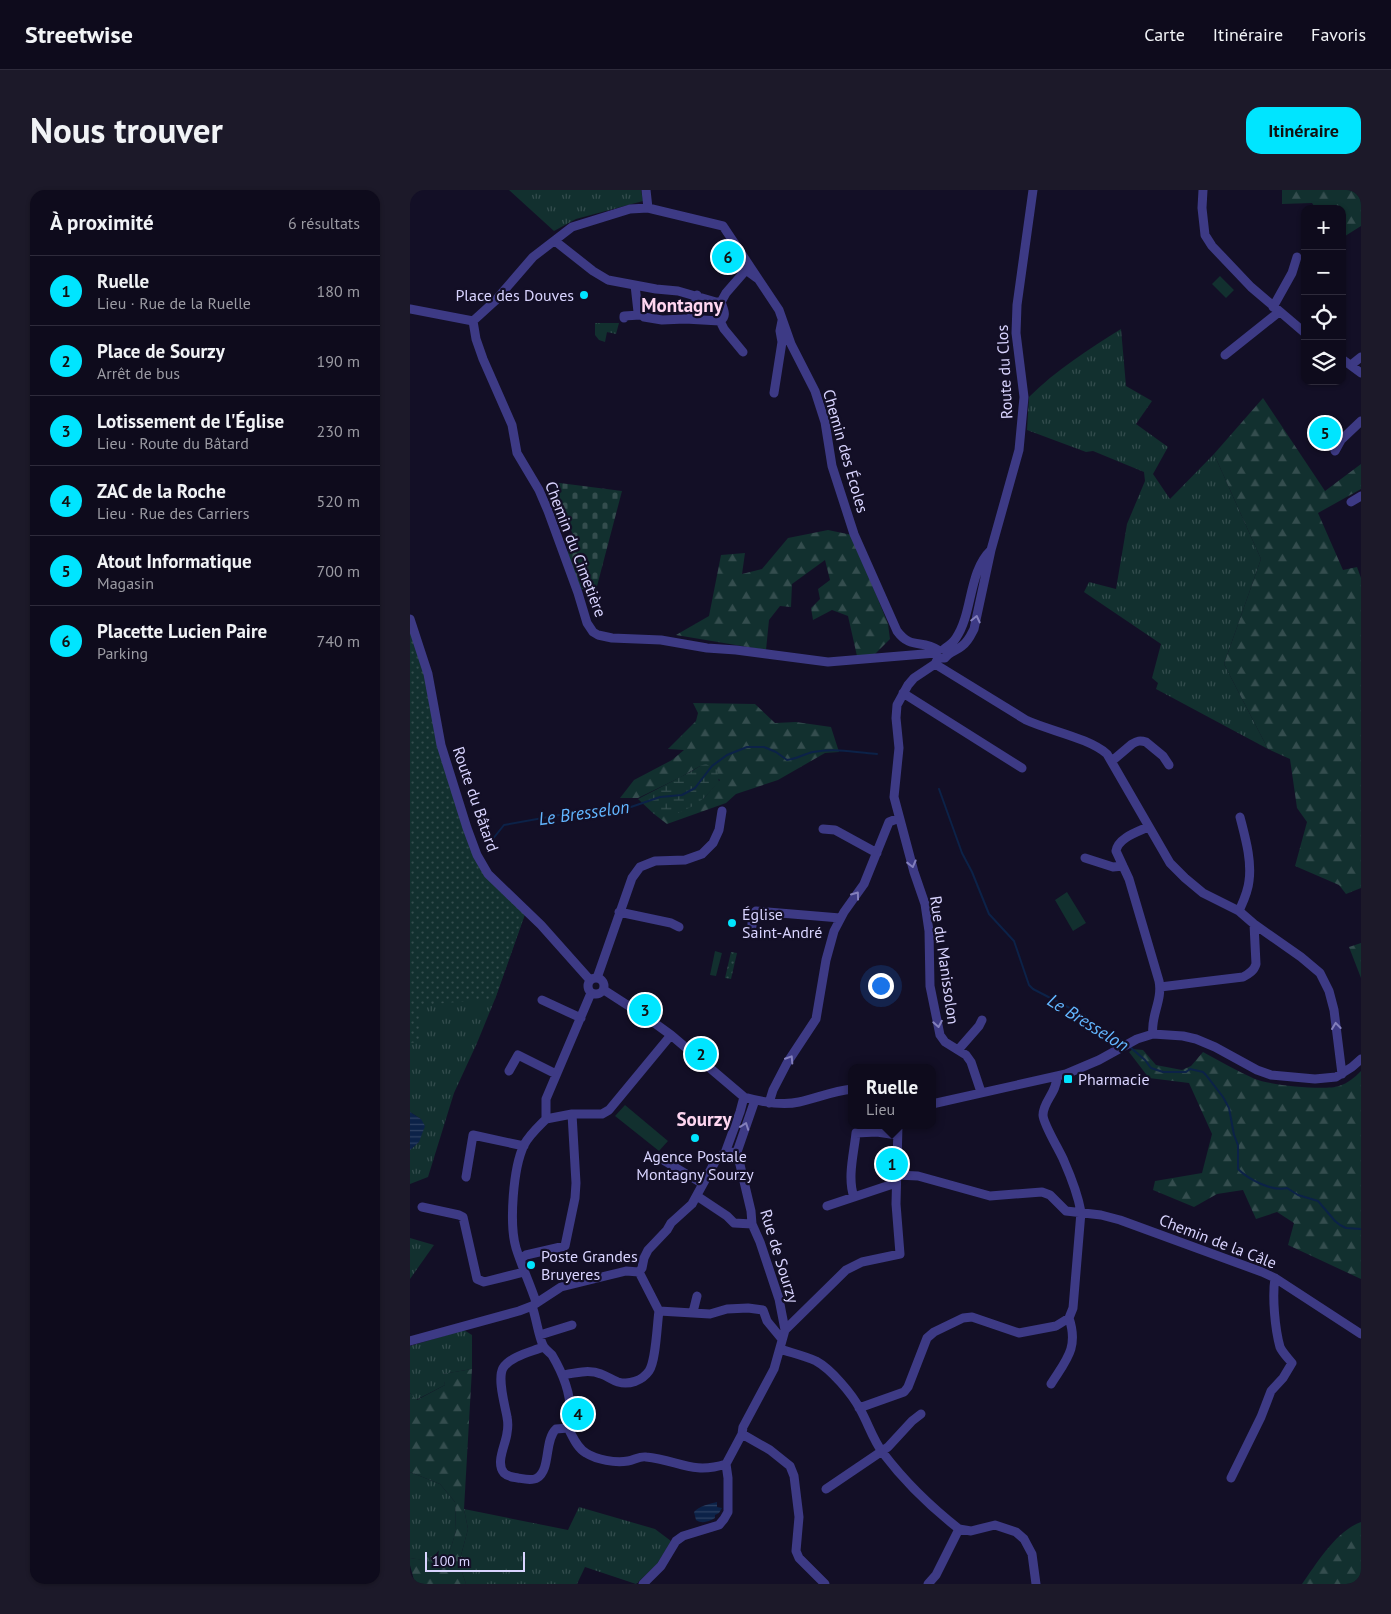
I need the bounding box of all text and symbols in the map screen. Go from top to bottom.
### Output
text: Streetwise [25,19,133,50]
text: Carte [1144,23,1185,46]
text: Itinéraire [1213,23,1283,46]
text: Favoris [1311,23,1366,46]
text: Nous trouver [30,107,223,153]
button: Itinéraire [1246,107,1361,154]
map controls [1301,205,1346,385]
button: + [1301,205,1346,250]
text: À proximité [50,209,154,236]
text: 6 résultats [288,213,360,233]
pin: 6 [712,238,744,276]
button: − [1301,250,1346,295]
text: Ruelle [97,269,149,293]
text: 1 [61,281,71,301]
text: 180 m [317,281,360,301]
place label: Place des Douves [455,285,574,305]
marker: Place des Douves [578,289,590,301]
text: Lieu · Rue de la Ruelle [97,293,251,313]
district label: Montagny [641,293,724,317]
button: locate [1301,295,1346,340]
street label: Route du Clos [992,324,1016,420]
text: Place de Sourzy [97,339,225,363]
button: layers [1301,340,1346,385]
text: 2 [61,351,71,371]
text: 190 m [317,351,360,371]
text: Arrêt de bus [97,363,180,383]
street label: Chemin des Écoles [819,387,873,515]
text: Lotissement de l'Église [97,409,284,433]
pin: 5 [1309,414,1341,452]
text: 3 [61,421,71,441]
text: 230 m [317,421,360,441]
text: Lieu · Route du Bâtard [97,433,249,453]
street label: Chemin du Cimetière [541,478,611,620]
text: ZAC de la Roche [97,479,226,503]
text: 4 [61,491,71,511]
text: 520 m [317,491,360,511]
text: Lieu · Rue des Carriers [97,503,250,523]
text: Atout Informatique [97,549,252,573]
text: 5 [61,561,71,581]
text: 700 m [317,561,360,581]
text: Magasin [97,573,154,593]
one-way arrow [970,615,981,624]
text: Placette Lucien Paire [97,619,267,643]
text: 6 [61,631,71,651]
text: 740 m [317,631,360,651]
text: Parking [97,643,148,663]
street label: Route du Bâtard [449,744,503,854]
water label: Le Bresselon [537,795,631,830]
one-way arrow [906,860,917,869]
one-way arrow [850,891,859,901]
street label: Rue du Manissolon [926,894,964,1026]
place label: Église Saint-André [742,904,822,942]
marker: Église Saint-André [726,917,738,929]
your location [868,973,894,999]
water label: Le Bresselon [1043,989,1133,1057]
pin: 3 [629,991,661,1029]
one-way arrow [932,1019,942,1028]
one-way arrow [1331,1021,1342,1029]
pin: 2 [685,1035,717,1073]
one-way arrow [784,1055,793,1064]
popup [848,1064,936,1129]
place label: Pharmacie [1078,1069,1150,1089]
marker: Pharmacie [1062,1073,1074,1085]
text: Ruelle [866,1075,918,1099]
text: Lieu [866,1099,895,1119]
district label: Sourzy [677,1107,732,1131]
one-way arrow [739,1122,749,1131]
marker: Agence Postale Montagny Sourzy [689,1132,701,1144]
pin: 1 [876,1145,908,1183]
place label: Agence Postale Montagny Sourzy [636,1146,754,1184]
street label: Rue de Sourzy [756,1207,804,1306]
street label: Chemin de la Câle [1156,1209,1280,1273]
place label: Poste Grandes Bruyeres [541,1246,638,1284]
marker: Poste Grandes Bruyeres [525,1259,537,1271]
pin: 4 [562,1395,594,1433]
scale bar [425,1549,525,1572]
text: 100 m [432,1552,470,1570]

